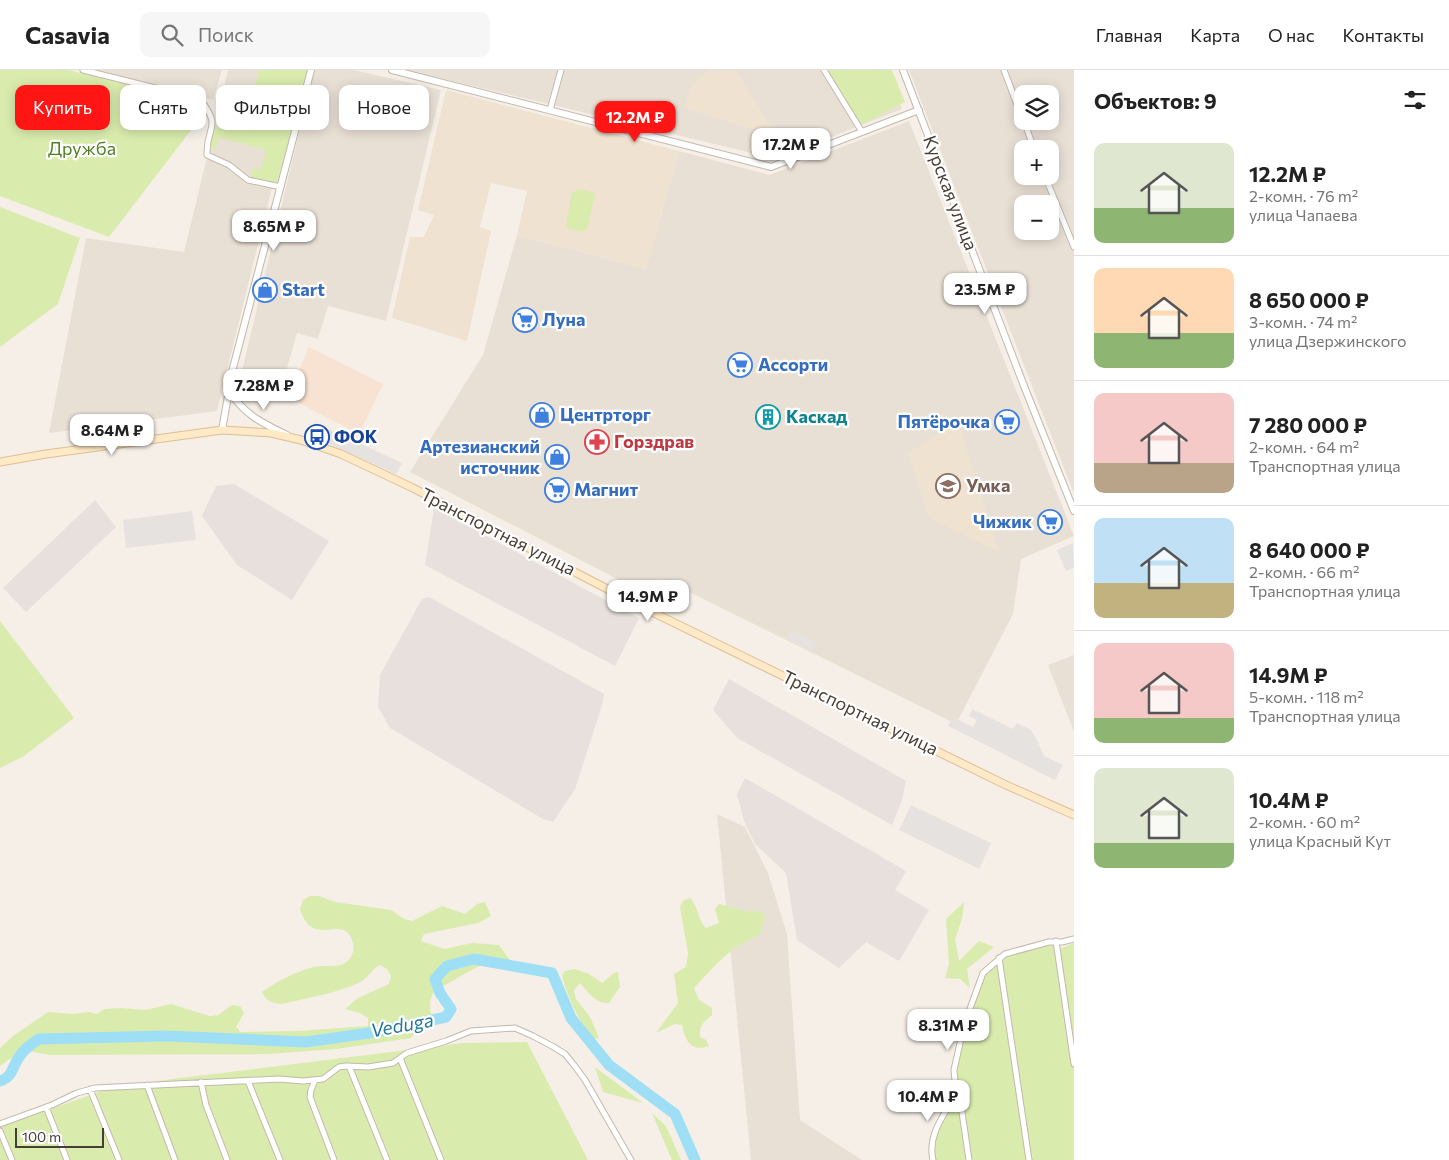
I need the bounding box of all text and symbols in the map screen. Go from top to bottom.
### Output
search box [140,12,490,57]
text: Casavia [25,20,110,49]
icon: search [158,21,186,49]
text: Поиск [198,23,254,46]
text: Главная [1096,24,1162,46]
text: Карта [1190,24,1240,46]
text: О нас [1268,24,1315,46]
text: Контакты [1343,24,1424,46]
chip: Купить [15,85,110,130]
chip: Снять [120,85,206,130]
chip: Фильтры [216,85,329,130]
chip: Новое [339,85,429,130]
map controls [1014,85,1059,240]
button: layers [1014,85,1059,130]
icon: filters [1401,86,1429,114]
text: Объектов: 9 [1094,88,1217,113]
pin: 12.2M ₽ [589,100,681,143]
text: 12.2M ₽ [606,107,664,126]
pin: 17.2M ₽ [745,128,837,170]
street label: Курская улица [919,132,983,253]
text: 17.2M ₽ [762,134,820,153]
park label: Дружба [48,137,116,159]
button: + [1014,140,1059,185]
text: 12.2M ₽ [1249,161,1326,186]
icon: home [1134,163,1194,223]
text: 2-комн. · 76 m² [1249,186,1358,205]
button: − [1014,195,1059,240]
text: улица Чапаева [1249,205,1358,224]
pin: 8.65M ₽ [228,210,320,252]
text: 8.65M ₽ [243,216,305,235]
pin: 23.5M ₽ [939,272,1031,315]
shop icon: Start [252,277,278,303]
place label: Start [282,278,325,300]
text: 23.5M ₽ [955,279,1015,298]
text: 8 650 000 ₽ [1249,287,1369,312]
icon: home [1134,288,1194,348]
supermarket icon: Луна [512,307,538,333]
place label: Луна [542,308,585,330]
text: 3-комн. · 74 m² [1249,312,1357,331]
text: улица Дзержинского [1249,331,1407,350]
supermarket icon: Ассорти [727,352,753,378]
place label: Ассорти [758,353,828,375]
pin: 7.28M ₽ [218,368,310,411]
text: 7.28M ₽ [234,375,294,394]
shop icon: Центрторг [529,402,555,428]
place label: Центрторг [560,403,651,425]
building icon: Каскад [755,404,781,430]
place label: Каскад [786,405,847,427]
supermarket icon: Пятёрочка [994,409,1020,435]
place label: Пятёрочка [898,410,990,432]
text: 7 280 000 ₽ [1249,412,1367,437]
icon: home [1134,413,1194,473]
pin: 8.64M ₽ [66,414,158,456]
text: 8.64M ₽ [81,420,143,439]
bus stop icon: ФОК [304,424,330,450]
place label: ФОК [334,425,378,447]
pharmacy icon: Горздрав [584,429,610,455]
place label: Горздрав [614,430,694,452]
place label: Артезианский источник [419,435,541,478]
text: 2-комн. · 64 m² [1249,437,1359,456]
shop icon: Артезианский источник [544,444,570,470]
text: Транспортная улица [1249,456,1401,475]
school or university icon: Умка [935,473,961,499]
place label: Умка [966,474,1010,496]
supermarket icon: Магнит [544,477,570,503]
place label: Магнит [574,478,638,500]
street label: Транспортная улица [417,483,579,580]
supermarket icon: Чижик [1037,509,1063,535]
place label: Чижик [973,510,1033,532]
text: 8 640 000 ₽ [1249,537,1370,562]
icon: home [1134,538,1194,598]
text: 2-комн. · 66 m² [1249,562,1359,581]
pin: 14.9M ₽ [602,580,694,622]
text: Транспортная улица [1249,581,1401,600]
text: 14.9M ₽ [618,586,678,605]
text: 14.9M ₽ [1249,662,1328,687]
icon: home [1134,663,1194,723]
street label: Транспортная улица [779,665,942,759]
text: 5-комн. · 118 m² [1249,687,1364,706]
text: Транспортная улица [1249,706,1401,725]
text: 10.4M ₽ [1249,787,1329,812]
icon: home [1134,788,1194,848]
text: 2-комн. · 60 m² [1249,812,1360,831]
text: улица Красный Кут [1249,831,1391,850]
water label: Veduga [369,1008,435,1041]
pin: 8.31M ₽ [902,1008,994,1051]
text: 8.31M ₽ [918,1015,978,1034]
pin: 10.4M ₽ [882,1080,974,1122]
text: 10.4M ₽ [898,1086,958,1105]
scale bar [15,1125,104,1148]
text: 100 m [22,1128,61,1145]

